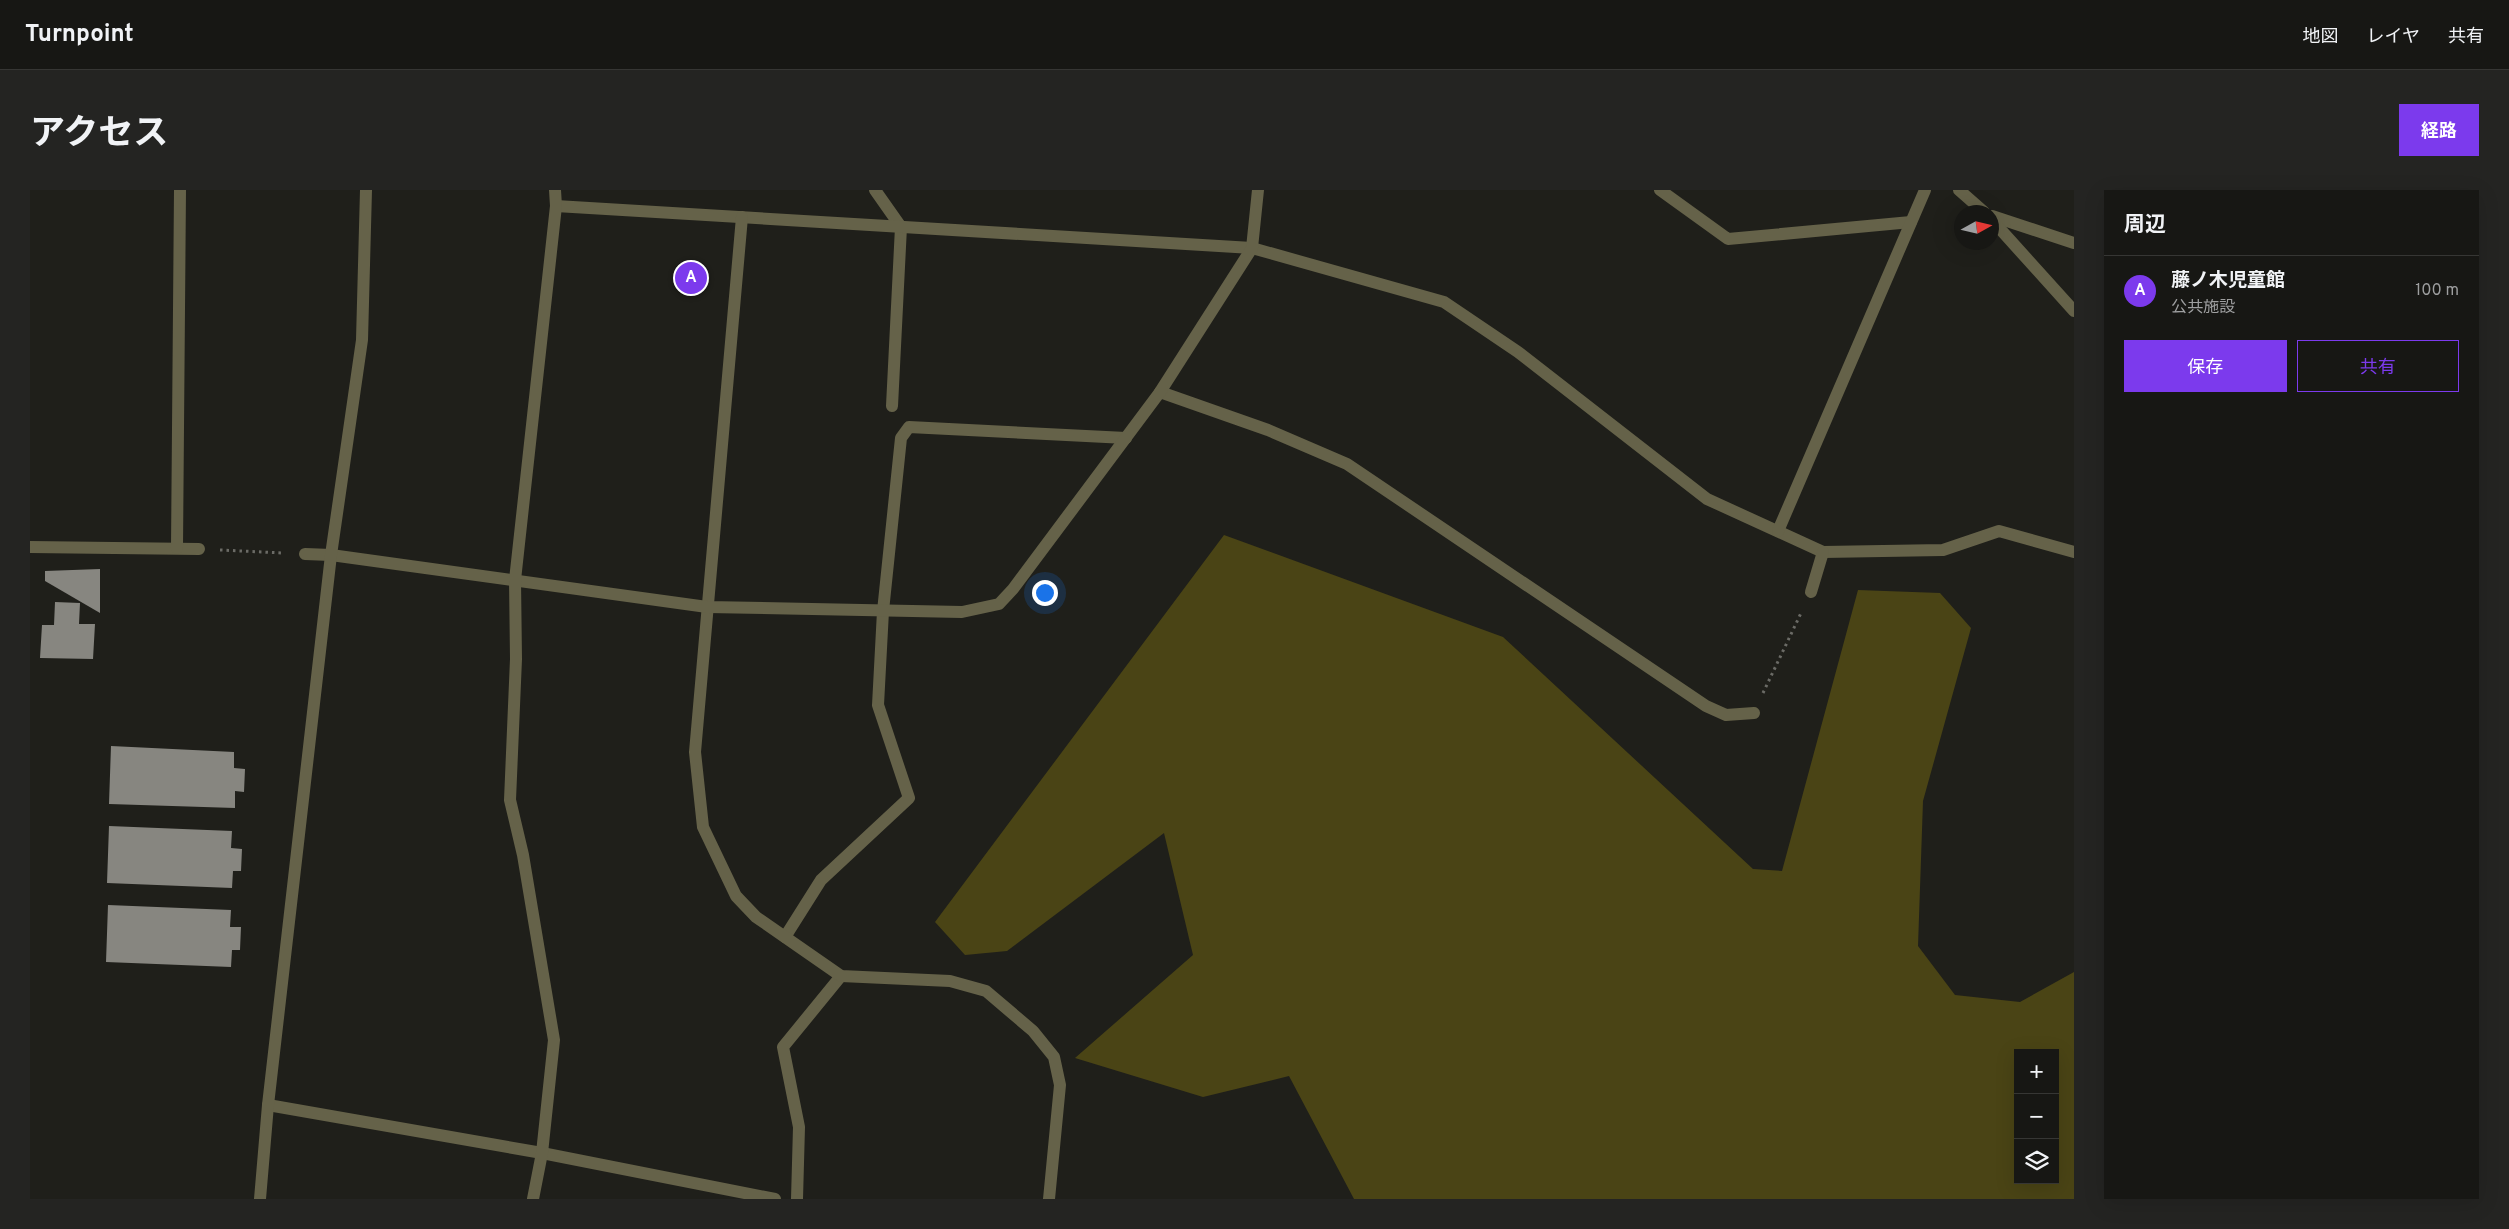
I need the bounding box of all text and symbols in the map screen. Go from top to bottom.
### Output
text: Turnpoint [25,20,134,50]
text: 地図 [2303,26,2339,49]
text: レイヤ [2367,26,2420,49]
text: 共有 [2448,26,2484,49]
button: 経路 [2399,104,2479,156]
text: アクセス [30,113,168,157]
north arrow [1954,205,1999,250]
text: 周辺 [2124,212,2166,239]
pin: A [675,259,707,297]
text: 藤ノ木児童館 [2171,269,2285,293]
text: A [2134,281,2146,301]
text: 100 m [2415,281,2459,301]
text: 公共施設 [2171,298,2235,318]
button: 保存 [2124,340,2287,392]
button: 共有 [2297,340,2459,392]
your location [1032,580,1058,606]
map controls [2014,1049,2059,1184]
button: + [2014,1049,2059,1094]
button: − [2014,1094,2059,1139]
button: layers [2014,1139,2059,1184]

